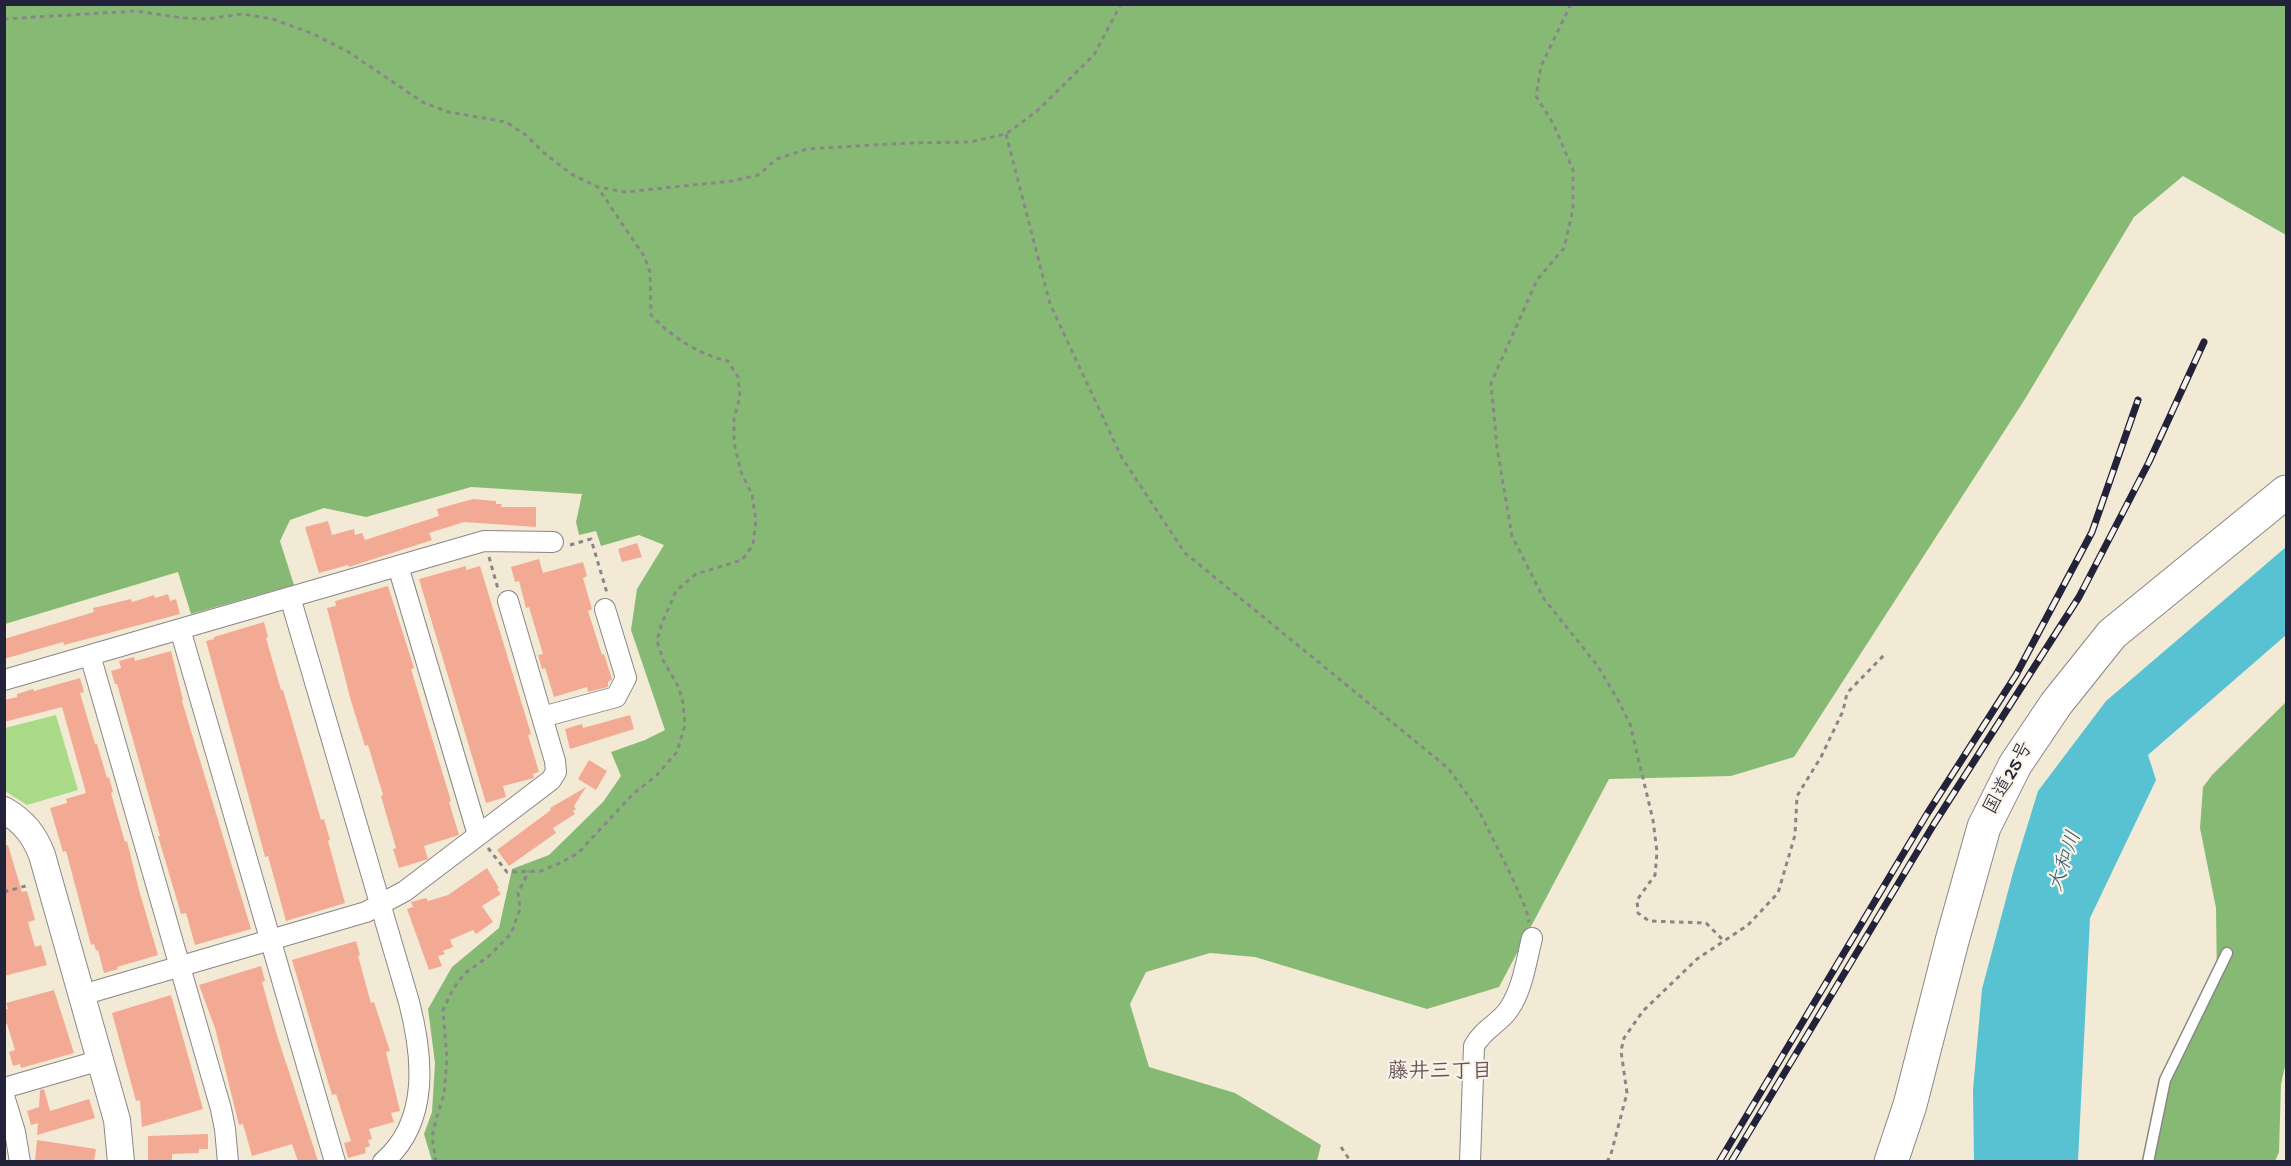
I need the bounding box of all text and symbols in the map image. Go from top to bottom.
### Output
street label: 国道25号 [1980,738,2040,820]
water label: 大和川 [2045,828,2089,896]
district label: 藤井三丁目 [1388,1061,1492,1087]

